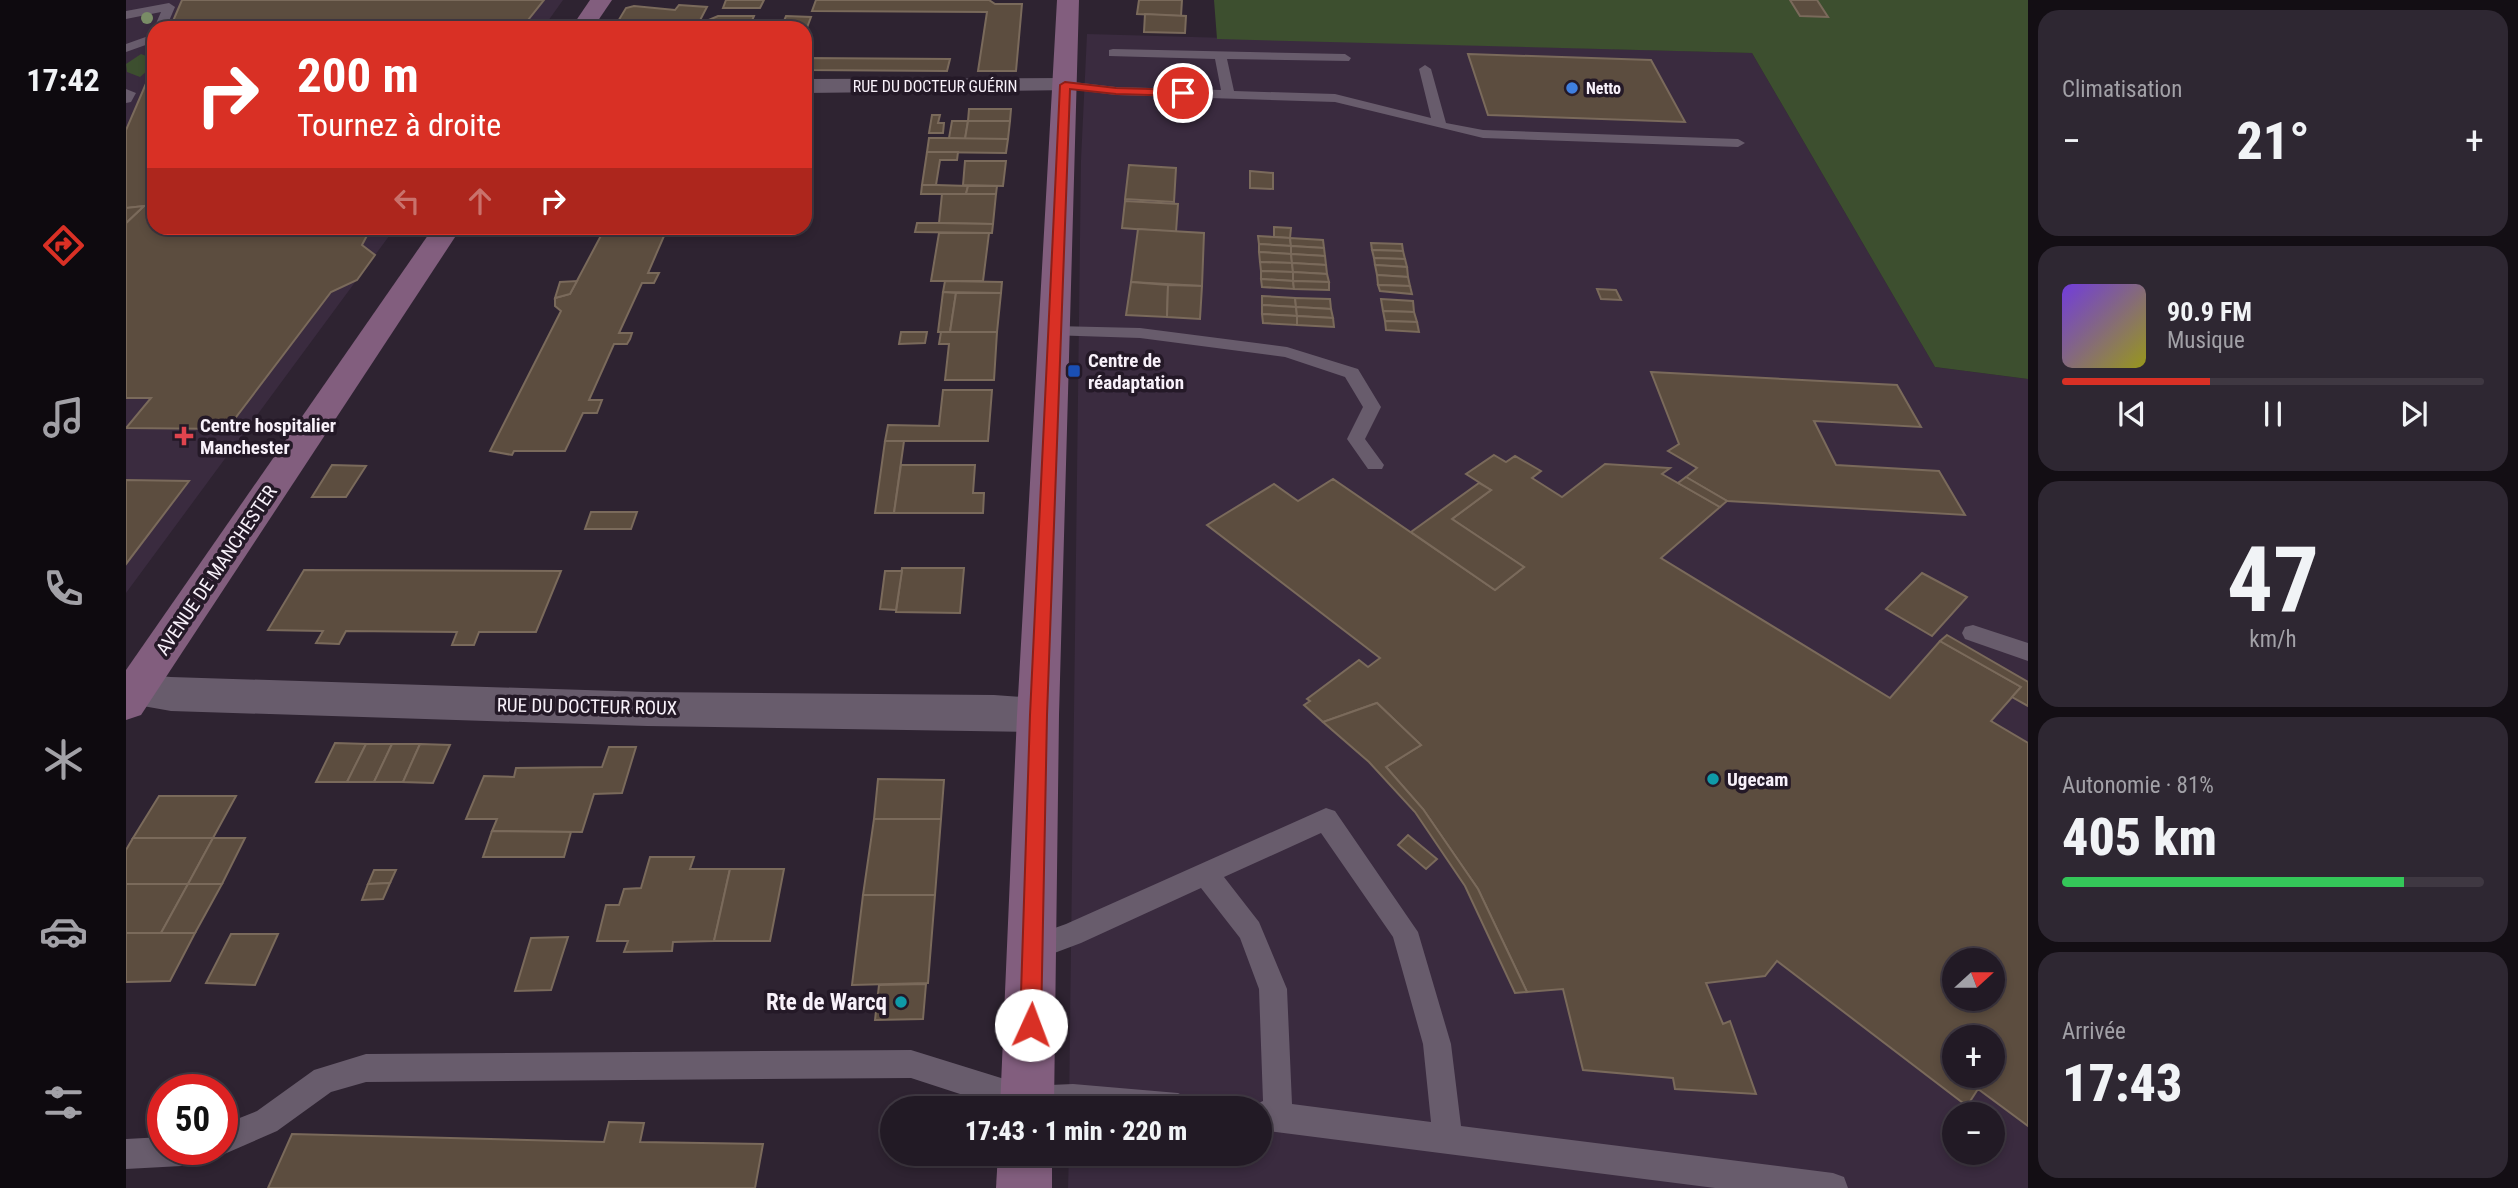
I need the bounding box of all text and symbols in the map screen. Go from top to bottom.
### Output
text: 200 m [297,47,419,104]
icon: right [182,49,273,140]
text: 17:42 [26,61,100,99]
pin [1153,63,1213,123]
icon: arrive [1164,74,1202,112]
text: Climatisation [2062,76,2182,103]
street label: RUE DU DOCTEUR GUÉRIN [853,77,1017,96]
place label: Netto [1586,79,1621,98]
marker: Netto [1564,80,1580,96]
text: Tournez à droite [297,106,501,144]
text: 21° [2236,111,2310,172]
text: − [2062,119,2081,163]
text: + [2465,119,2484,163]
icon: left [388,182,426,220]
icon: ahead [461,182,499,220]
icon: right [534,182,572,220]
icon: directions [39,221,88,270]
text: 90.9 FM [2167,297,2252,327]
text: Musique [2167,327,2245,354]
place label: Centre de réadaptation [1088,349,1184,394]
marker: Centre de réadaptation [1066,363,1082,379]
icon: music [39,393,88,442]
icon: previous [2113,395,2151,433]
icon: pause [2254,395,2292,433]
icon: next [2395,395,2433,433]
place label: Centre hospitalier Manchester [200,414,336,459]
marker: Centre hospitalier Manchester [174,426,194,446]
street label: AVENUE DE MANCHESTER [151,481,282,659]
text: 47 [2227,527,2319,633]
icon: phone [39,564,88,613]
text: km/h [2249,626,2297,653]
street label: RUE DU DOCTEUR ROUX [497,693,677,720]
icon: climate [39,735,88,784]
place label: Ugecam [1727,768,1788,791]
marker: Ugecam [1705,771,1721,787]
text: Autonomie · 81% [2062,772,2214,799]
text: 405 km [2062,807,2217,868]
icon: car [39,907,88,956]
north arrow [1942,948,2006,1012]
map controls [1942,948,2005,1165]
position arrow [994,988,1068,1062]
place label: Rte de Warcq [766,989,887,1016]
marker: Rte de Warcq [893,994,909,1010]
text: Arrivée [2062,1018,2126,1045]
button: + [1942,1025,2005,1088]
text: 17:43 [2062,1053,2182,1114]
speed limit sign: 50 [147,1074,238,1165]
icon: filters [39,1078,88,1127]
button: − [1942,1102,2005,1165]
text: 17:43 · 1 min · 220 m [965,1116,1187,1146]

